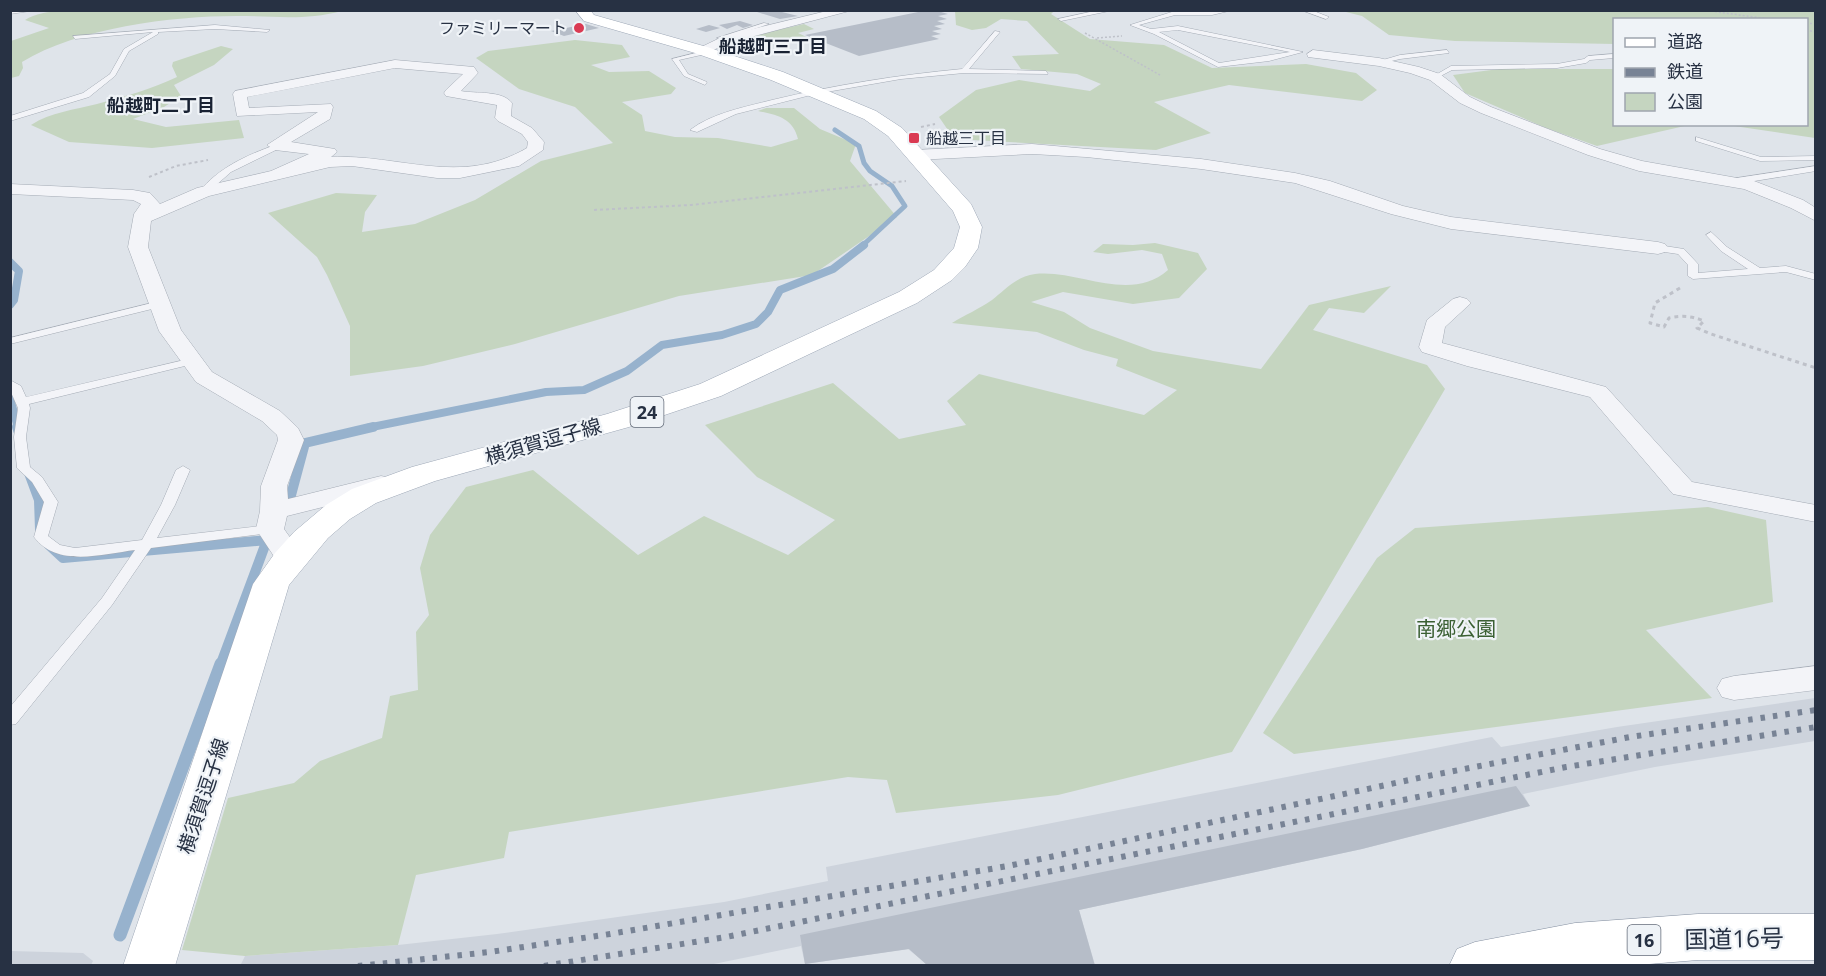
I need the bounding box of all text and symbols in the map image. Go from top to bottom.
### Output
place label: ファミリーマート [439,17,567,39]
legend [1613,18,1808,126]
marker: ファミリーマート [572,21,586,35]
text: 道路 [1667,29,1703,53]
district label: 船越町三丁目 [719,34,827,58]
text: 鉄道 [1667,59,1703,83]
text: 公園 [1667,89,1703,113]
district label: 船越町二丁目 [107,93,215,117]
place label: 船越三丁目 [926,127,1006,149]
marker: 船越三丁目 [907,131,921,145]
road number: 24 [630,397,664,427]
street label: 横須賀逗子線 [482,411,604,471]
park label: 南郷公園 [1416,615,1496,642]
street label: 横須賀逗子線 [172,735,234,857]
street label: 国道16号 [1684,921,1784,955]
road number: 16 [1628,925,1660,955]

